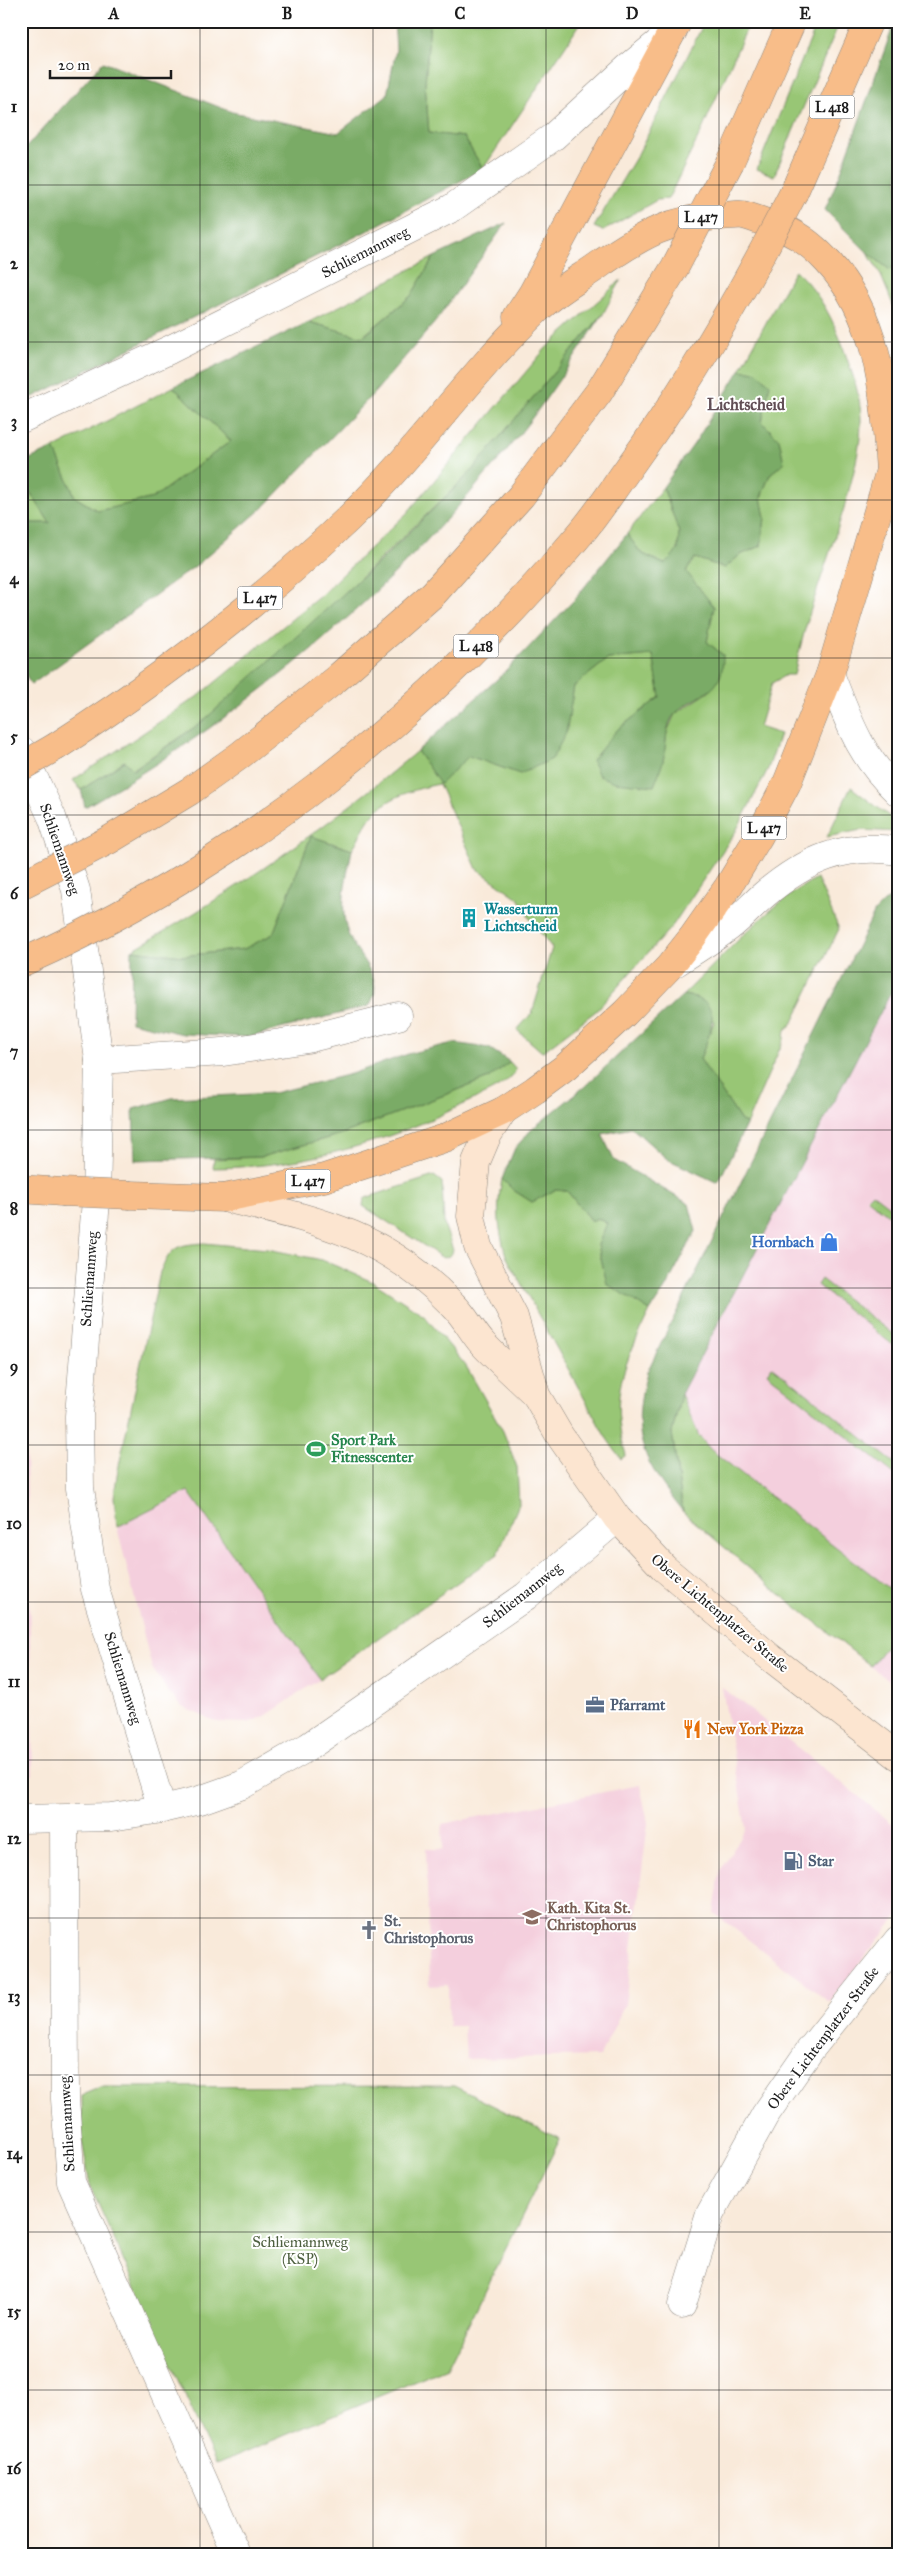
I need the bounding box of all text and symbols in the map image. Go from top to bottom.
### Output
text: A [108,4,120,23]
text: B [282,4,292,23]
text: C [455,4,466,23]
text: D [626,4,639,23]
text: E [799,4,811,23]
scale bar [50,48,171,80]
text: 20 m [58,56,90,74]
road number: L 418 [810,95,854,118]
text: 1 [11,97,18,116]
road number: L 417 [678,206,724,228]
street label: Schliemannweg [318,222,413,282]
text: 2 [10,254,19,273]
district label: Lichtscheid [707,395,786,414]
text: 3 [11,412,17,432]
text: 4 [10,569,20,589]
road number: L 417 [238,586,282,610]
road number: L 418 [454,634,498,658]
text: 5 [10,727,18,746]
street label: Schliemannweg [36,801,84,898]
road number: L 417 [742,816,786,840]
text: 6 [10,884,19,903]
place label: Wasserturm Lichtscheid [484,900,559,935]
building icon: Wasserturm Lichtscheid [458,907,480,929]
text: 7 [10,1042,19,1061]
road number: L 417 [286,1170,330,1192]
text: 8 [10,1199,18,1218]
street label: Schliemannweg [77,1230,101,1327]
shop icon: Hornbach [818,1231,840,1253]
place label: Hornbach [752,1233,815,1251]
text: 9 [10,1357,18,1377]
place label: Sport Park Fitnesscenter [331,1431,414,1466]
sports icon: Sport Park Fitnesscenter [305,1438,327,1460]
text: 10 [6,1514,22,1533]
street label: Obere Lichtenplatzer Straße [647,1550,793,1676]
street label: Schliemannweg [479,1558,566,1632]
street label: Schliemannweg [100,1630,146,1727]
text: 11 [8,1672,21,1691]
office icon: Pfarramt [584,1694,606,1716]
place label: Pfarramt [610,1696,666,1714]
restaurant icon: New York Pizza [681,1718,703,1740]
place label: New York Pizza [707,1720,804,1738]
text: 12 [7,1829,22,1848]
fuel station icon: Star [782,1850,804,1872]
place label: Star [808,1852,834,1870]
place label: Kath. Kita St. Christophorus [547,1899,637,1935]
school or university icon: Kath. Kita St. Christophorus [521,1906,543,1928]
place label: St. Christophorus [384,1912,474,1948]
church icon: St. Christophorus [358,1919,380,1941]
street label: Obere Lichtenplatzer Straße [763,1963,883,2113]
text: 13 [8,1987,20,2007]
street label: Schliemannweg [55,2075,78,2172]
text: 14 [6,2144,23,2164]
park label: Schliemannweg (KSP) [252,2233,349,2269]
text: 15 [7,2302,21,2321]
text: 16 [7,2459,22,2478]

